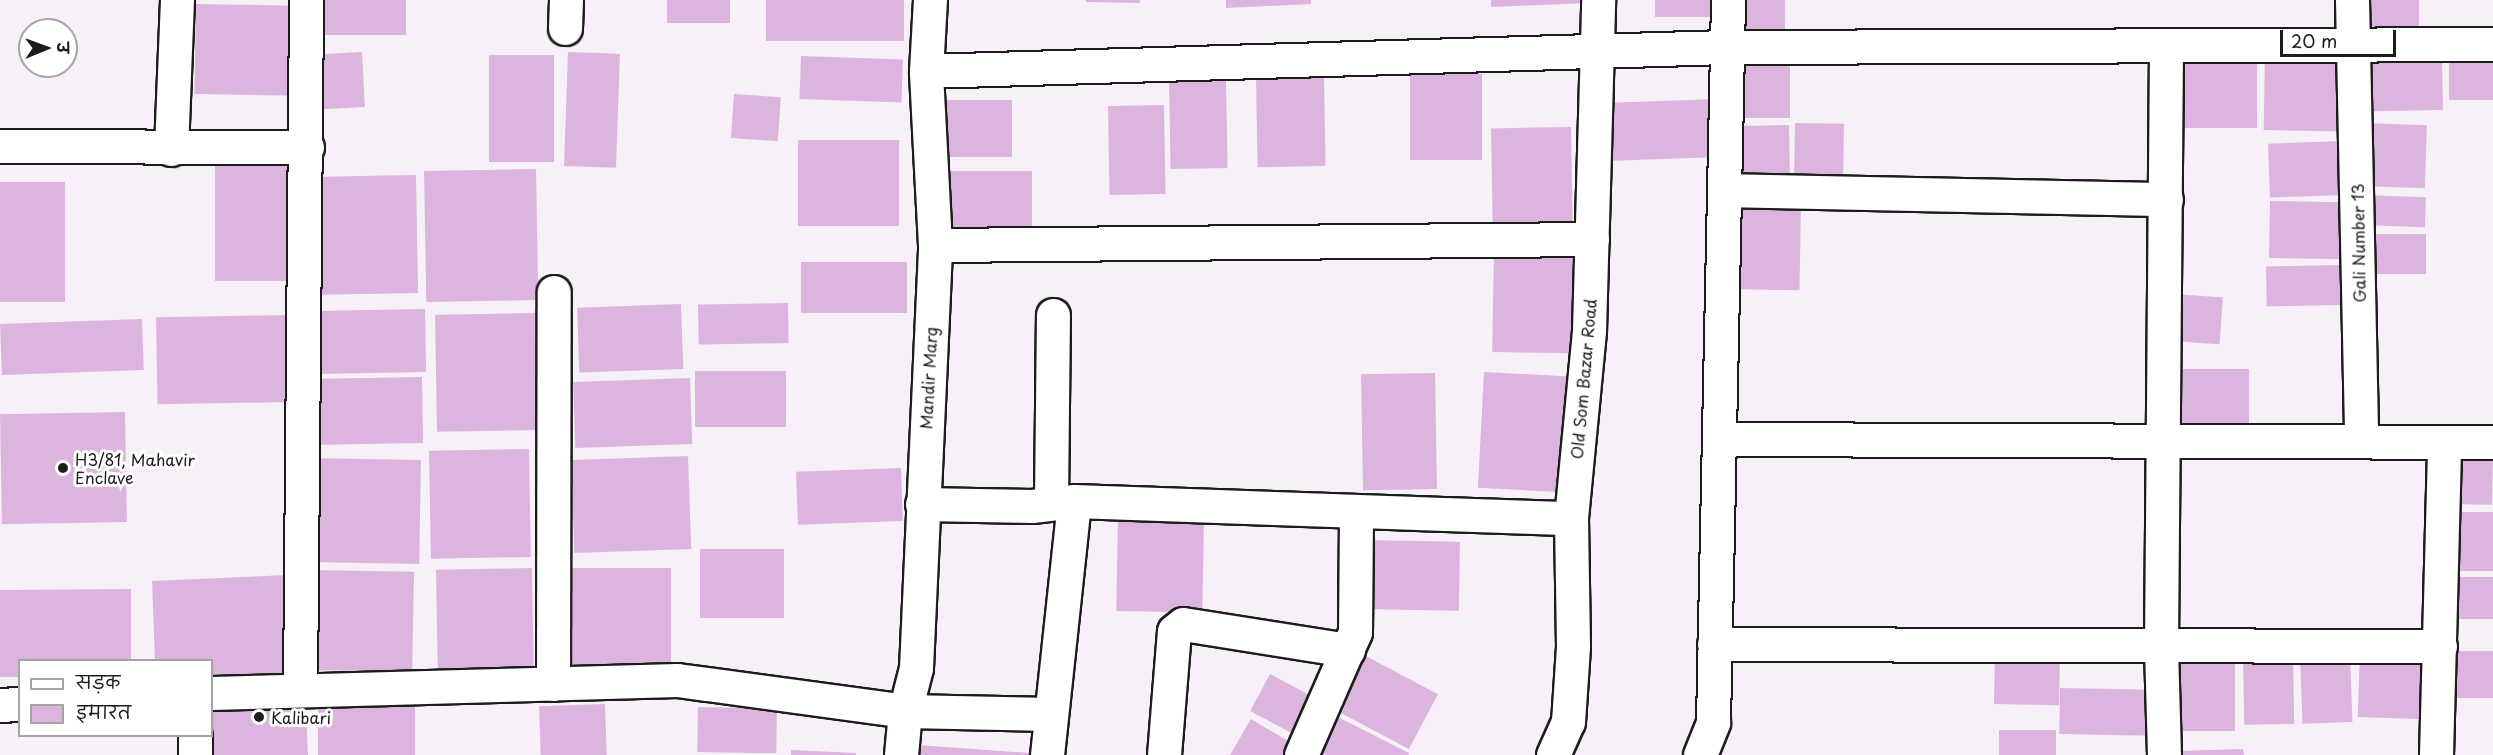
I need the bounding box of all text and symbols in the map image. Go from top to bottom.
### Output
north arrow [18,18,78,78]
scale bar [2283,18,2398,56]
text: 20 m [2291,27,2337,54]
text: उ [52,42,76,53]
street label: Gali Number 13 [2347,182,2369,304]
street label: Old Som Bazar Road [1566,299,1600,459]
street label: Mandir Marg [916,327,940,429]
place label: H3/81, Mahavir Enclave [75,449,194,487]
marker: H3/81, Mahavir Enclave [56,461,70,475]
legend [18,659,213,737]
text: सड़क [76,668,120,695]
text: इमारत [76,698,131,725]
place label: Kalibari [271,707,331,727]
marker: Kalibari [252,710,266,724]

